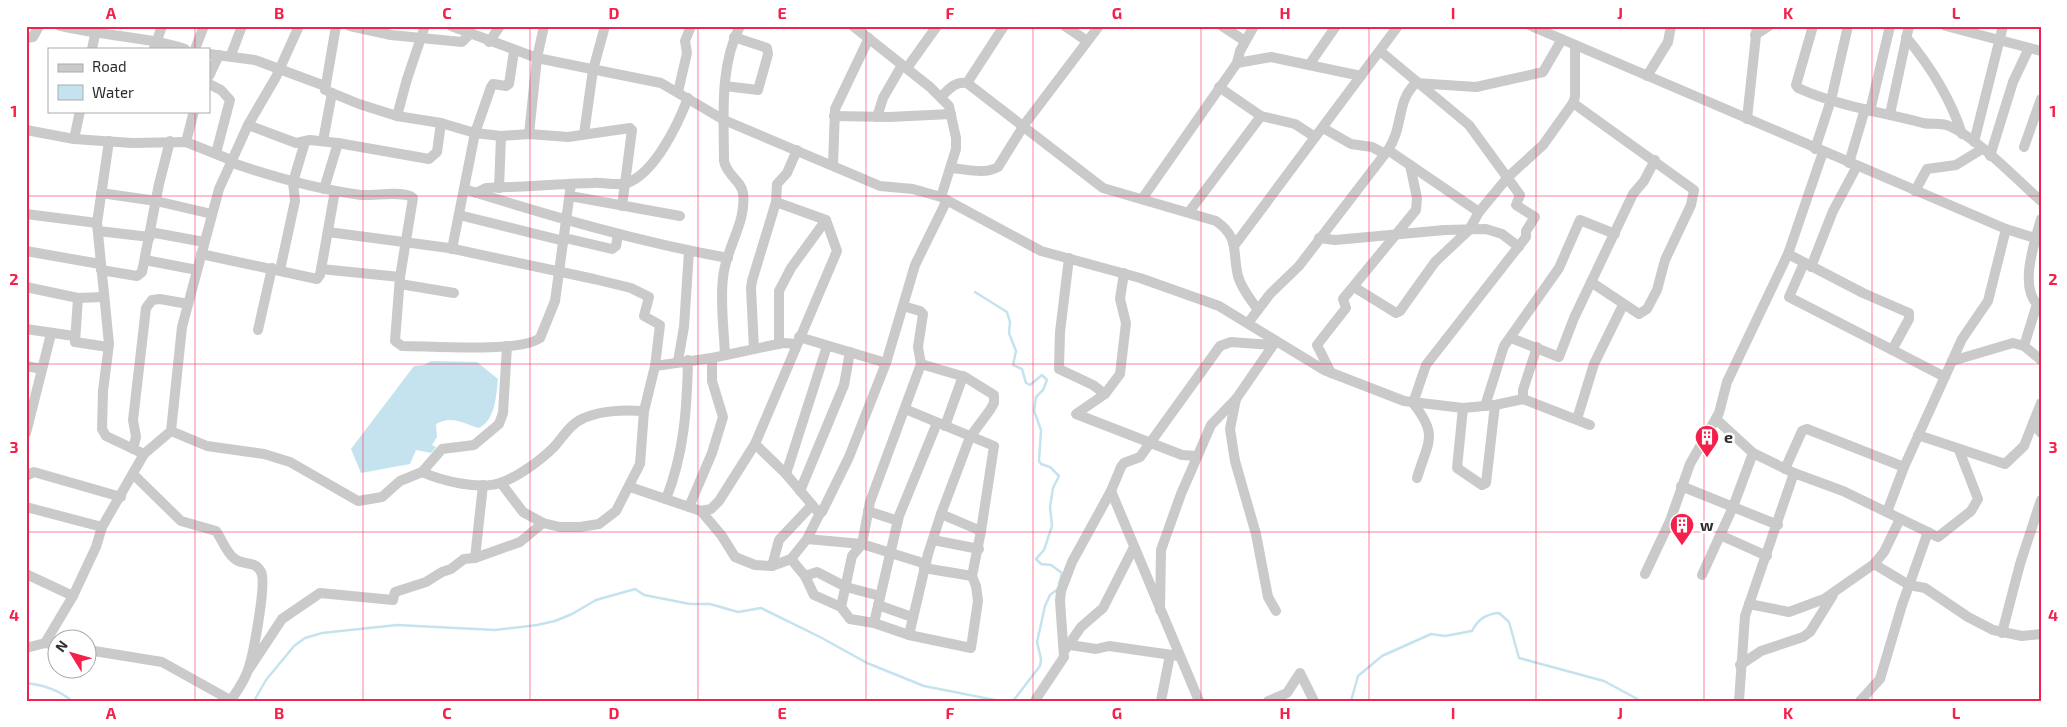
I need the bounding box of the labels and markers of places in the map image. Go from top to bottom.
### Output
building icon: e [1694,424,1720,458]
place label: e [1724,427,1733,446]
building icon: w [1669,512,1695,546]
place label: w [1700,515,1714,534]

